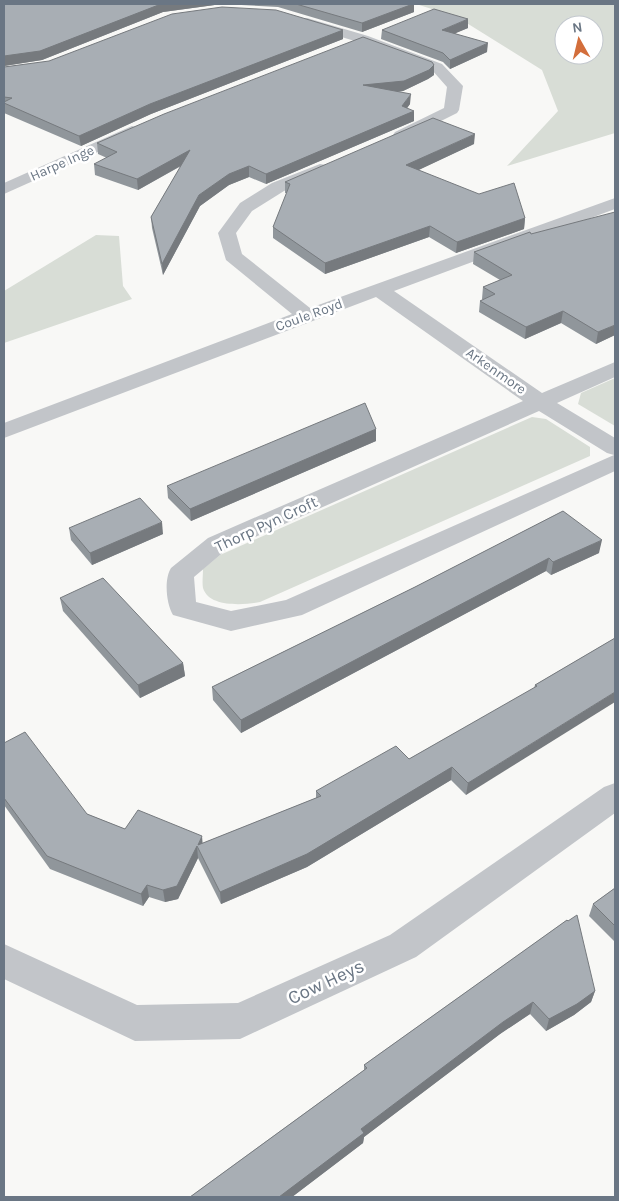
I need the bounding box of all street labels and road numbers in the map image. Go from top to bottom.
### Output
street label: Harpe Inge [27,141,97,185]
street label: Coule Royd [273,295,345,335]
street label: Arkenmore [463,344,529,398]
street label: Thorp Pyn Croft [212,492,320,556]
street label: Cow Heys [284,955,368,1009]

